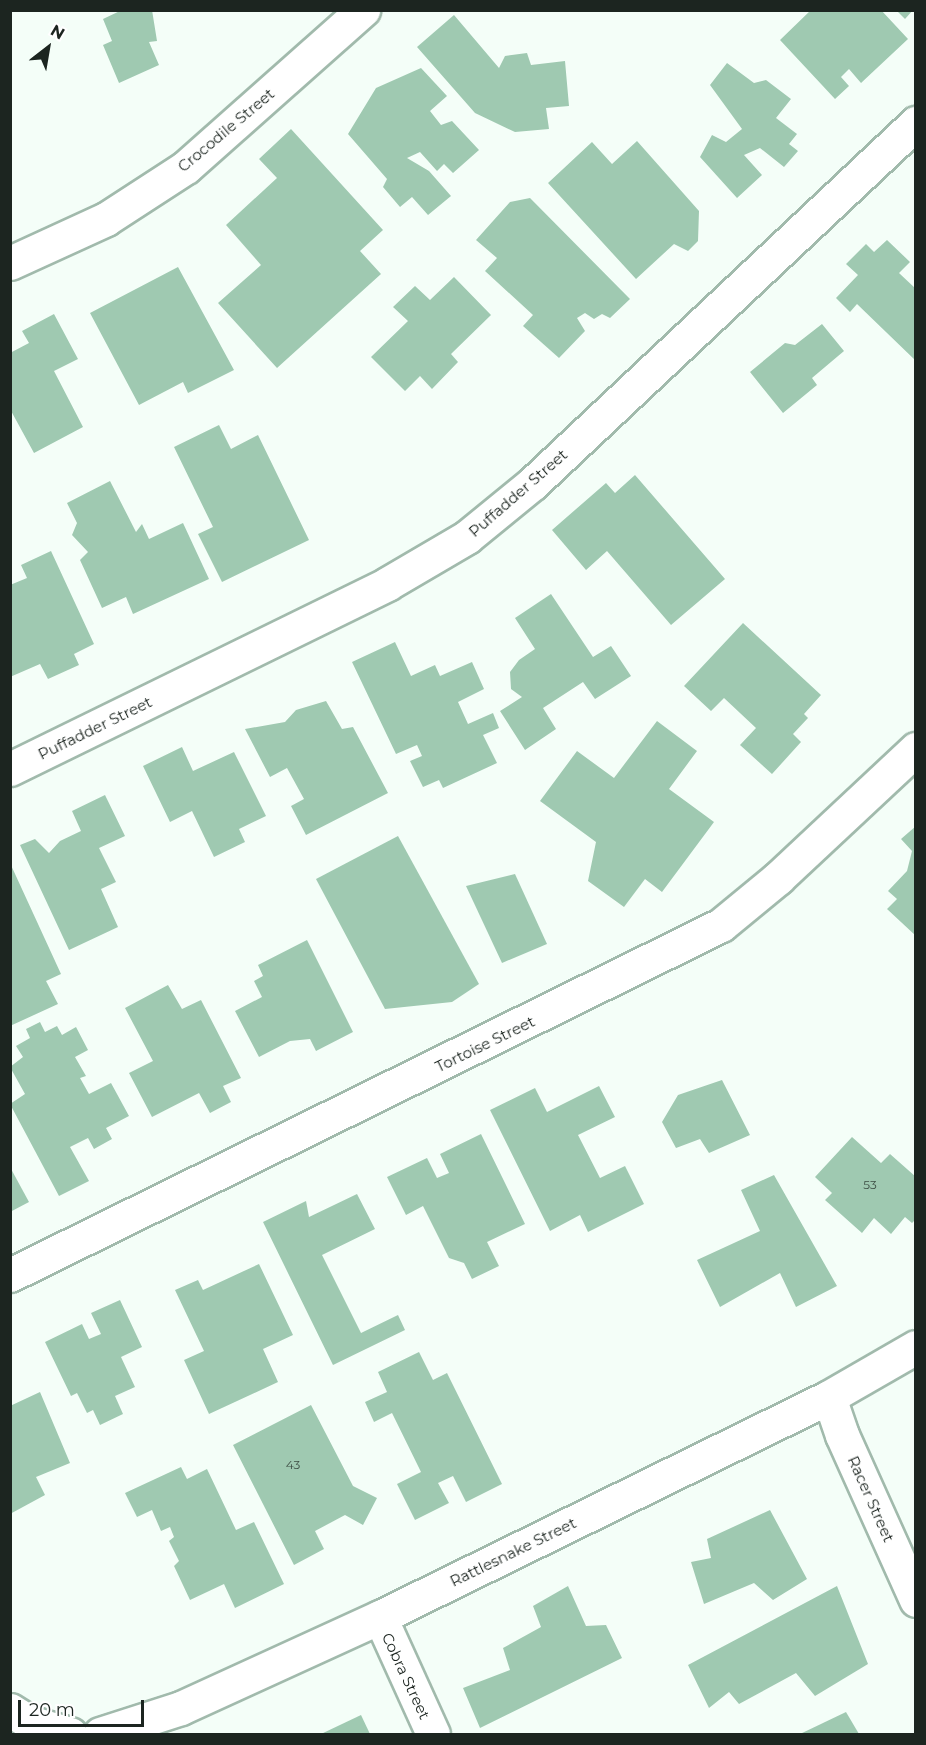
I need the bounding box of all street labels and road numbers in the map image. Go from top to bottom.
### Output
street label: Crocodile Street [174,84,278,176]
street label: Puffadder Street [465,445,571,541]
street label: Puffadder Street [35,693,155,763]
street label: Tortoise Street [432,1012,538,1076]
street label: Racer Street [844,1453,898,1545]
street label: Rattlesnake Street [447,1514,579,1590]
street label: Cobra Street [378,1630,434,1722]

